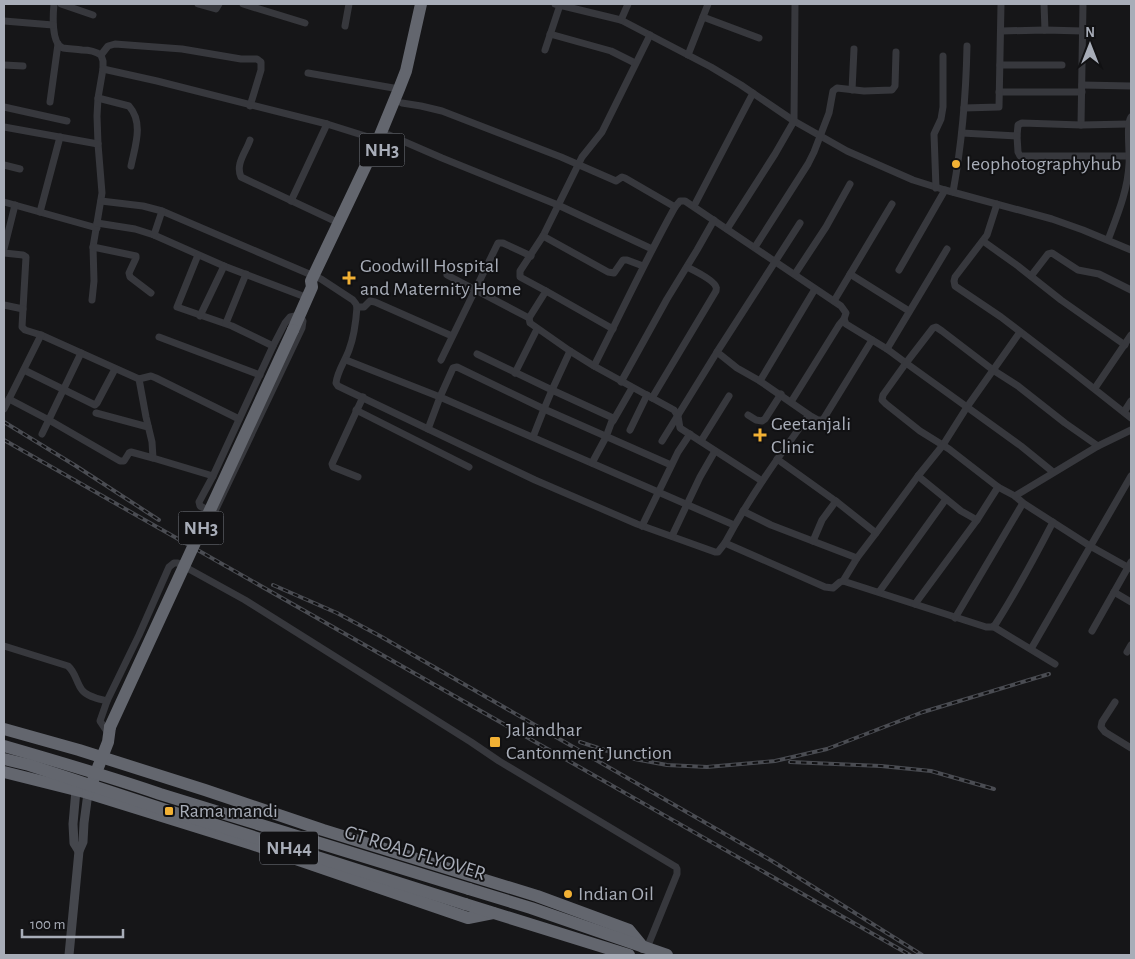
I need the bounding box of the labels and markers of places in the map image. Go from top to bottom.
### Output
place label: leophotographyhub [966,154,1121,174]
marker: leophotographyhub [950,158,962,170]
place label: Goodwill Hospital and Maternity Home [360,256,521,299]
marker: Goodwill Hospital and Maternity Home [342,271,356,285]
place label: Geetanjali Clinic [771,414,851,457]
marker: Geetanjali Clinic [753,428,767,442]
place label: Jalandhar Cantonment Junction [506,720,672,763]
marker: Jalandhar Cantonment Junction [488,735,502,749]
place label: Rama mandi [179,801,278,821]
marker: Rama mandi [163,805,175,817]
place label: Indian Oil [578,884,654,904]
marker: Indian Oil [562,888,574,900]

